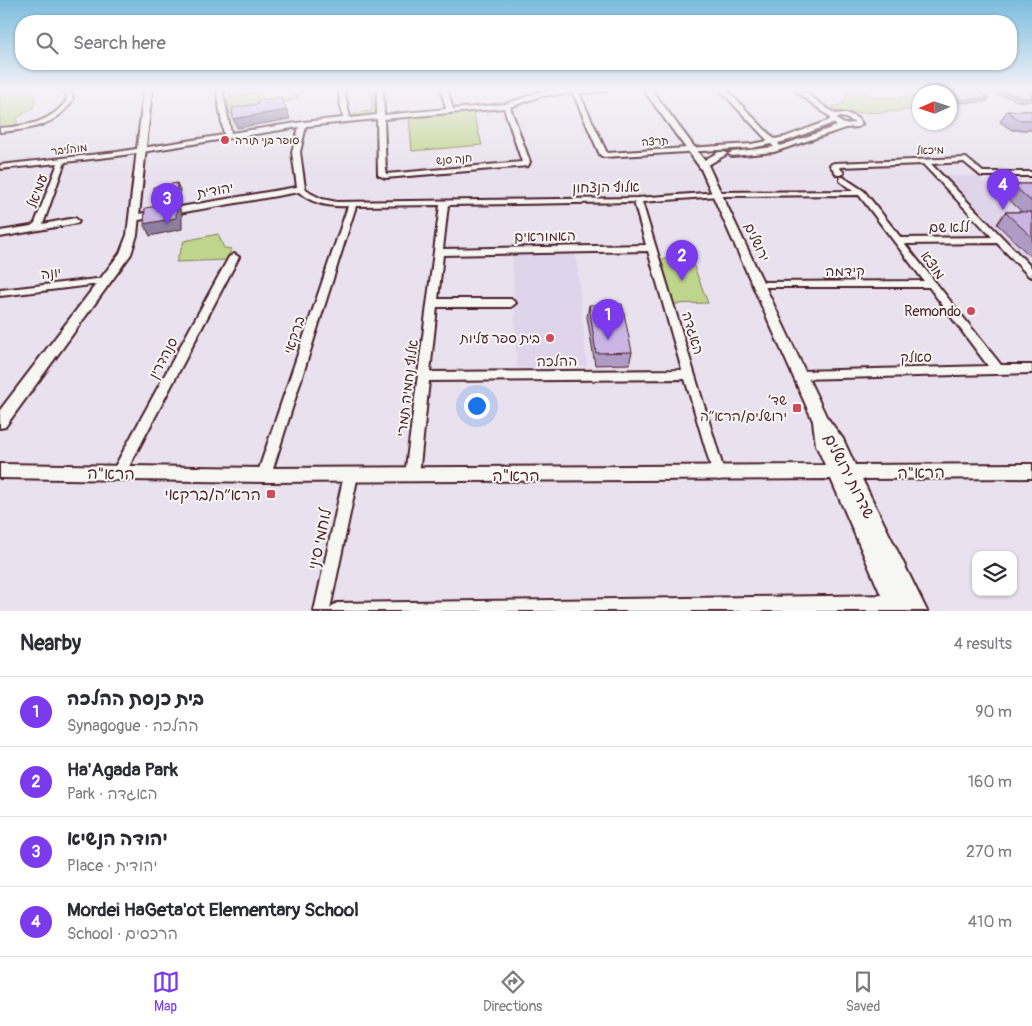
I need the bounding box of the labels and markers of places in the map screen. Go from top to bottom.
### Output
marker: סופר בני תורה [219,134,231,146]
place label: סופר בני תורה [235,134,299,147]
pin: 4 [987,169,1019,210]
pin: 3 [151,183,183,224]
pin: 2 [666,240,698,281]
pin: 1 [592,299,624,340]
place label: Remondo [904,303,961,320]
marker: Remondo [965,305,977,317]
place label: בית ספר עליות [459,330,540,347]
marker: בית ספר עליות [544,332,556,344]
place label: שד׳ ירושלים/הרא״ה [700,392,787,425]
marker: שד׳ ירושלים/הרא״ה [791,402,803,414]
place label: הרא״ה/ברקאי [164,485,261,505]
marker: הרא״ה/ברקאי [265,488,277,500]

